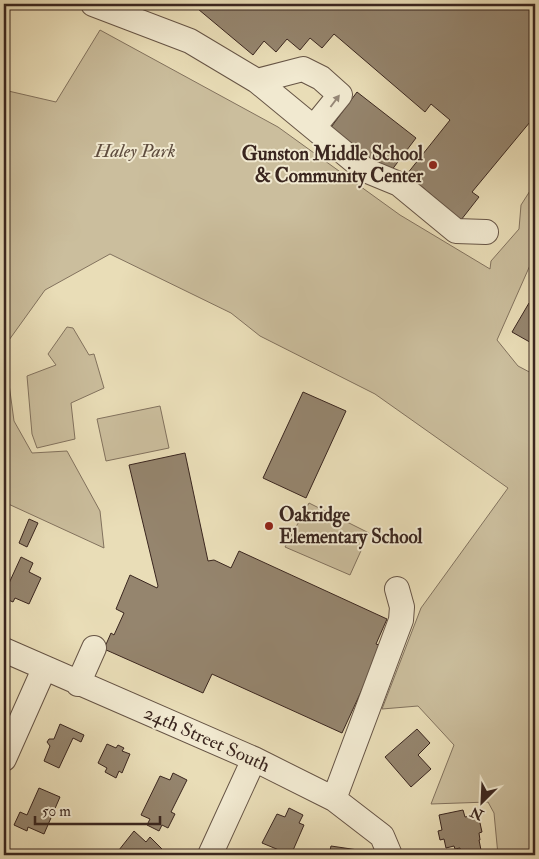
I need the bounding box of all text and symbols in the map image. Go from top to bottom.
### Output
one-way arrow [330,94,340,108]
park label: Haley Park [93,139,176,163]
place label: Gunston Middle School & Community Center [242,142,424,189]
marker: Gunston Middle School & Community Center [427,159,439,171]
place label: Oakridge Elementary School [279,503,423,550]
marker: Oakridge Elementary School [263,520,275,532]
street label: 24th Street South [140,701,274,778]
north arrow [456,776,506,826]
scale bar [35,794,160,826]
text: 50 m [42,802,71,821]
text: N [467,803,487,824]

